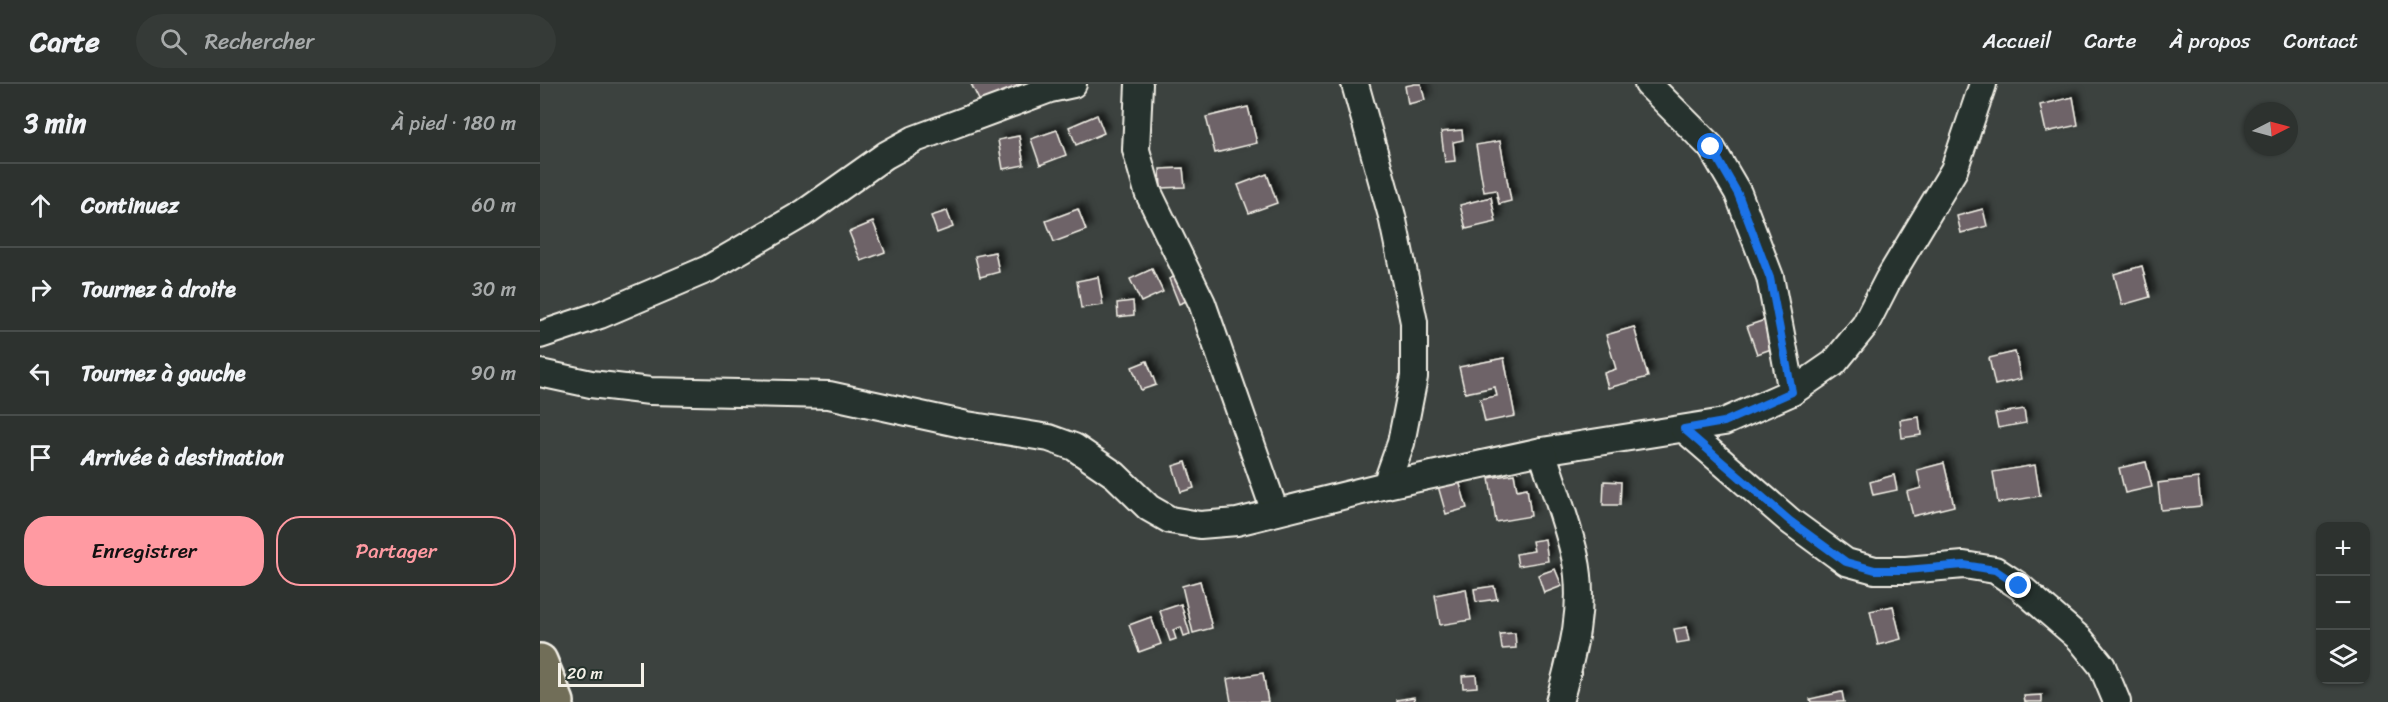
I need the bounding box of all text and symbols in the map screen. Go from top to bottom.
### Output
search box [136,14,556,68]
text: Carte [30,17,100,66]
text: Rechercher [205,22,314,61]
text: Accueil [1983,22,2051,60]
text: Carte [2084,22,2137,60]
text: À propos [2170,22,2251,60]
text: Contact [2284,22,2358,60]
icon: search [157,25,190,58]
text: 3 min [24,100,86,146]
north arrow [2244,102,2298,156]
text: À pied · 180 m [391,106,516,141]
route start [1697,133,1723,159]
text: Continuez [81,186,179,225]
text: 60 m [471,188,516,223]
icon: ahead [24,189,57,222]
text: Tournez à droite [81,270,236,309]
text: 30 m [472,272,516,307]
icon: right [24,273,57,306]
text: Tournez à gauche [81,354,246,393]
text: 90 m [471,356,516,391]
icon: left [24,357,57,390]
text: Arrivée à destination [81,438,284,477]
icon: arrive [24,441,57,474]
button: Enregistrer [24,516,264,586]
button: Partager [276,516,516,586]
map controls [2316,522,2370,684]
button: + [2316,522,2370,576]
route end [2005,572,2031,598]
button: − [2316,576,2370,630]
button: layers [2316,630,2370,684]
text: 20 m [567,659,603,688]
scale bar [558,660,644,688]

